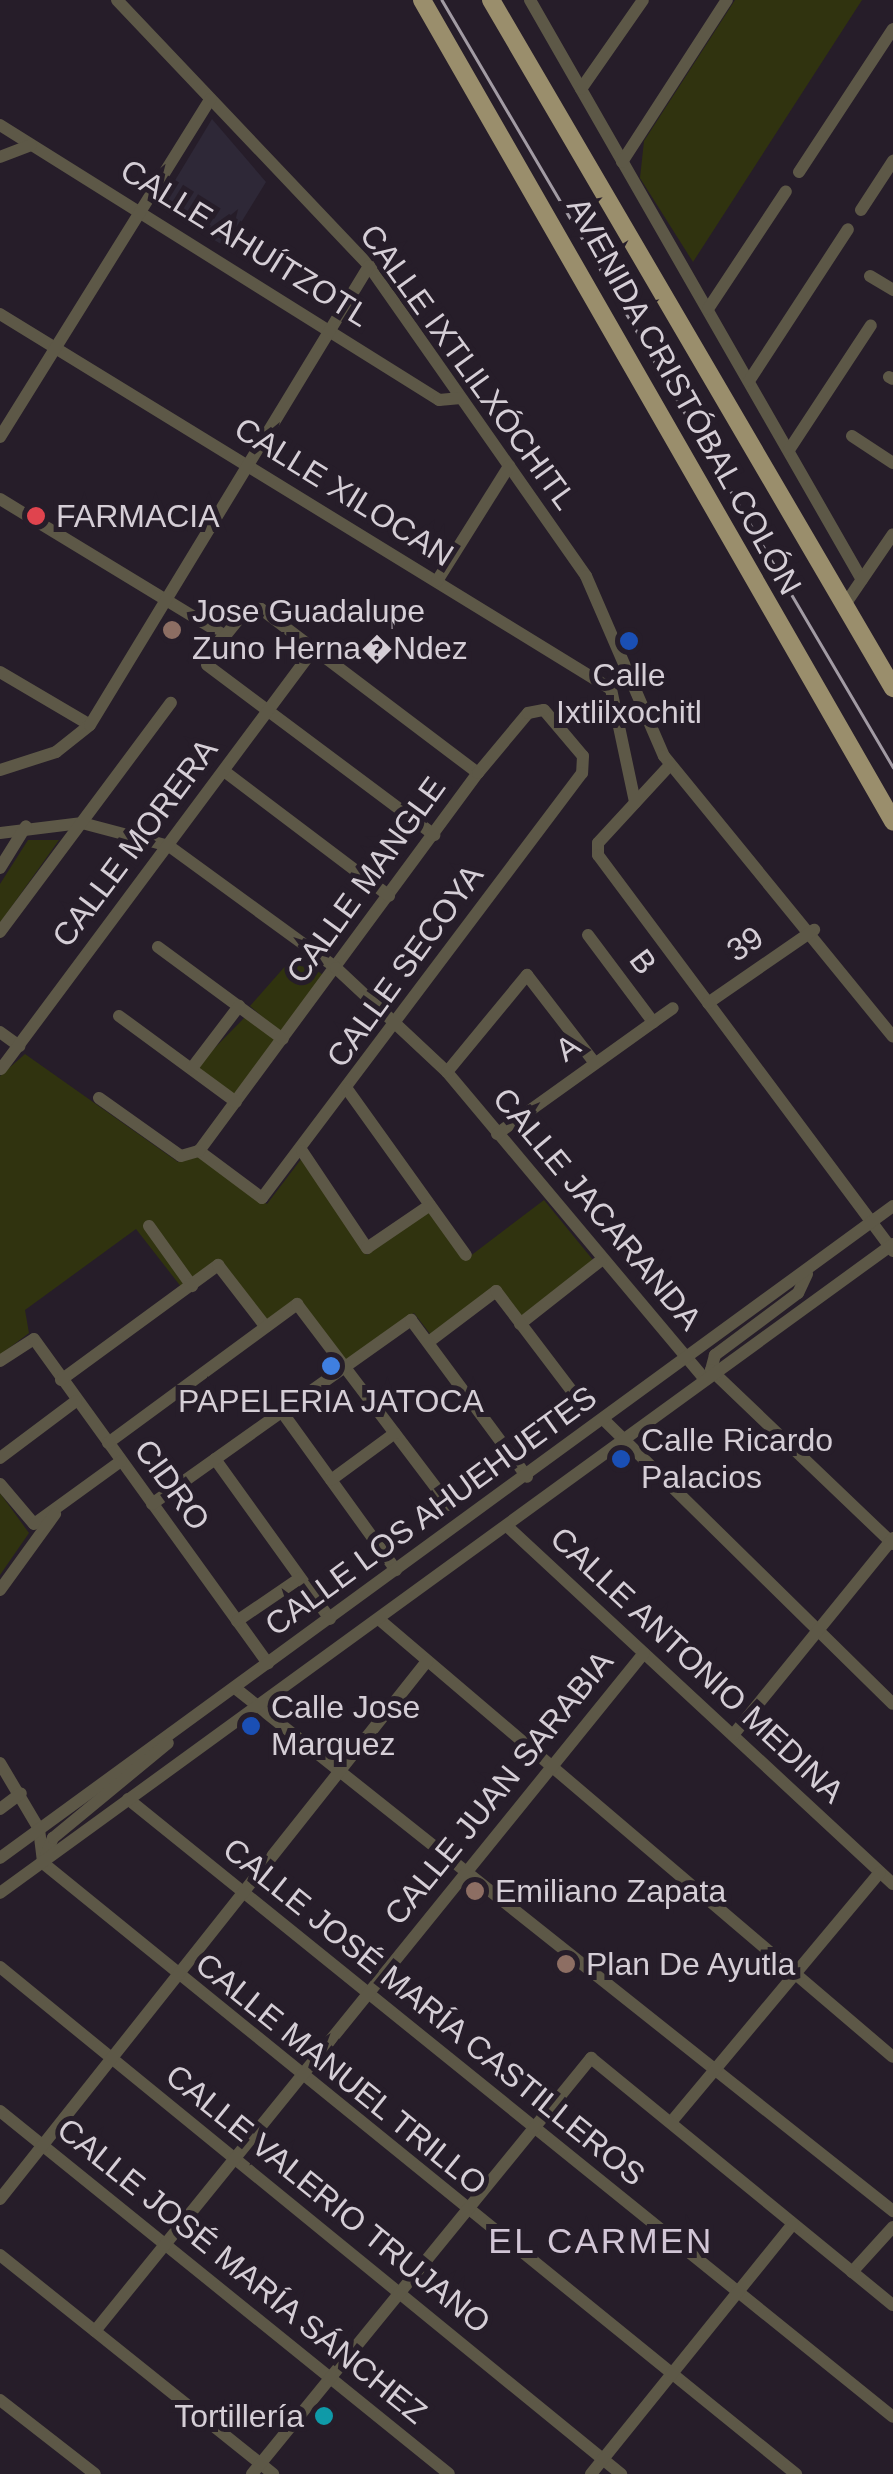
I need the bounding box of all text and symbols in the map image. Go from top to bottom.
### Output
street label: CALLE AHUÍTZOTL [113,150,377,336]
street label: AVENIDA CRISTÓBAL COLÓN [558,189,810,603]
street label: CALLE IXTLILXÓCHITL [352,217,584,517]
street label: CALLE XILOCAN [227,409,461,575]
place label: FARMACIA [56,497,220,535]
marker: FARMACIA [25,505,47,527]
place label: Jose Guadalupe Zuno Herna�Ndez [192,593,468,668]
marker: Jose Guadalupe Zuno Herna�Ndez [161,619,183,641]
marker: Calle Ixtlilxochitl [618,630,640,652]
place label: Calle Ixtlilxochitl [556,657,702,732]
street label: CALLE MORERA [44,731,226,955]
street label: CALLE MANGLE [278,769,454,991]
street label: CALLE SECOYA [319,857,491,1075]
street label: 39 [720,918,770,970]
street label: B [621,942,665,982]
street label: A [548,1026,588,1070]
street label: CALLE JACARANDA [485,1080,709,1338]
marker: PAPELERIA JATOCA [320,1355,342,1377]
street label: CALLE LOS AHUEHUETES [257,1377,605,1645]
place label: PAPELERIA JATOCA [177,1382,485,1420]
place label: Calle Ricardo Palacios [641,1422,833,1497]
street label: CIDRO [126,1432,218,1538]
marker: Calle Ricardo Palacios [610,1448,632,1470]
street label: CALLE ANTONIO MEDINA [542,1518,852,1812]
street label: CALLE JUAN SARABIA [377,1643,621,1933]
place label: Calle Jose Marquez [271,1689,420,1764]
marker: Calle Jose Marquez [240,1715,262,1737]
street label: CALLE JOSÉ MARÍA CASTILLEROS [215,1829,653,2195]
place label: Emiliano Zapata [495,1872,726,1910]
marker: Emiliano Zapata [464,1880,486,1902]
street label: CALLE MANUEL TRILLO [187,1944,495,2204]
place label: Plan De Ayutla [586,1945,797,1983]
marker: Plan De Ayutla [555,1953,577,1975]
street label: CALLE VALERIO TRUJANO [158,2056,498,2342]
street label: CALLE JOSÉ MARÍA SÁNCHEZ [49,2109,435,2433]
district label: EL CARMEN [488,2220,714,2262]
place label: Tortillería [174,2397,304,2435]
marker: Tortillería [313,2405,335,2427]

